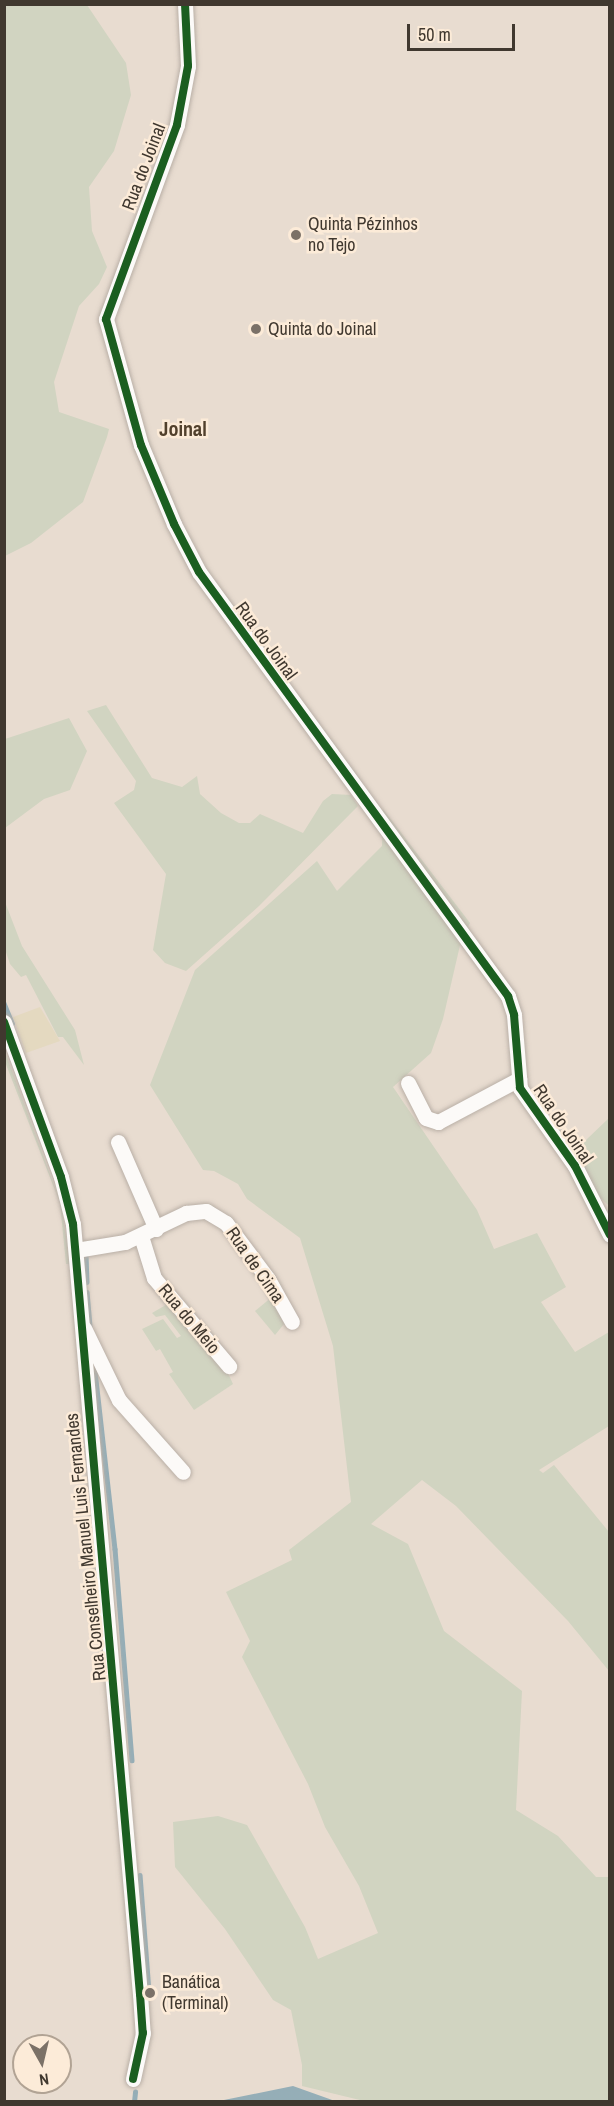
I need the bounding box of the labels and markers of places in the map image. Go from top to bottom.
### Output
place label: Quinta Pézinhos no Tejo [308,214,418,256]
marker: Quinta Pézinhos no Tejo [289,228,303,242]
place label: Quinta do Joinal [268,318,376,340]
marker: Quinta do Joinal [249,322,263,336]
place label: Banática (Terminal) [162,1972,228,2014]
marker: Banática (Terminal) [143,1986,157,2000]

